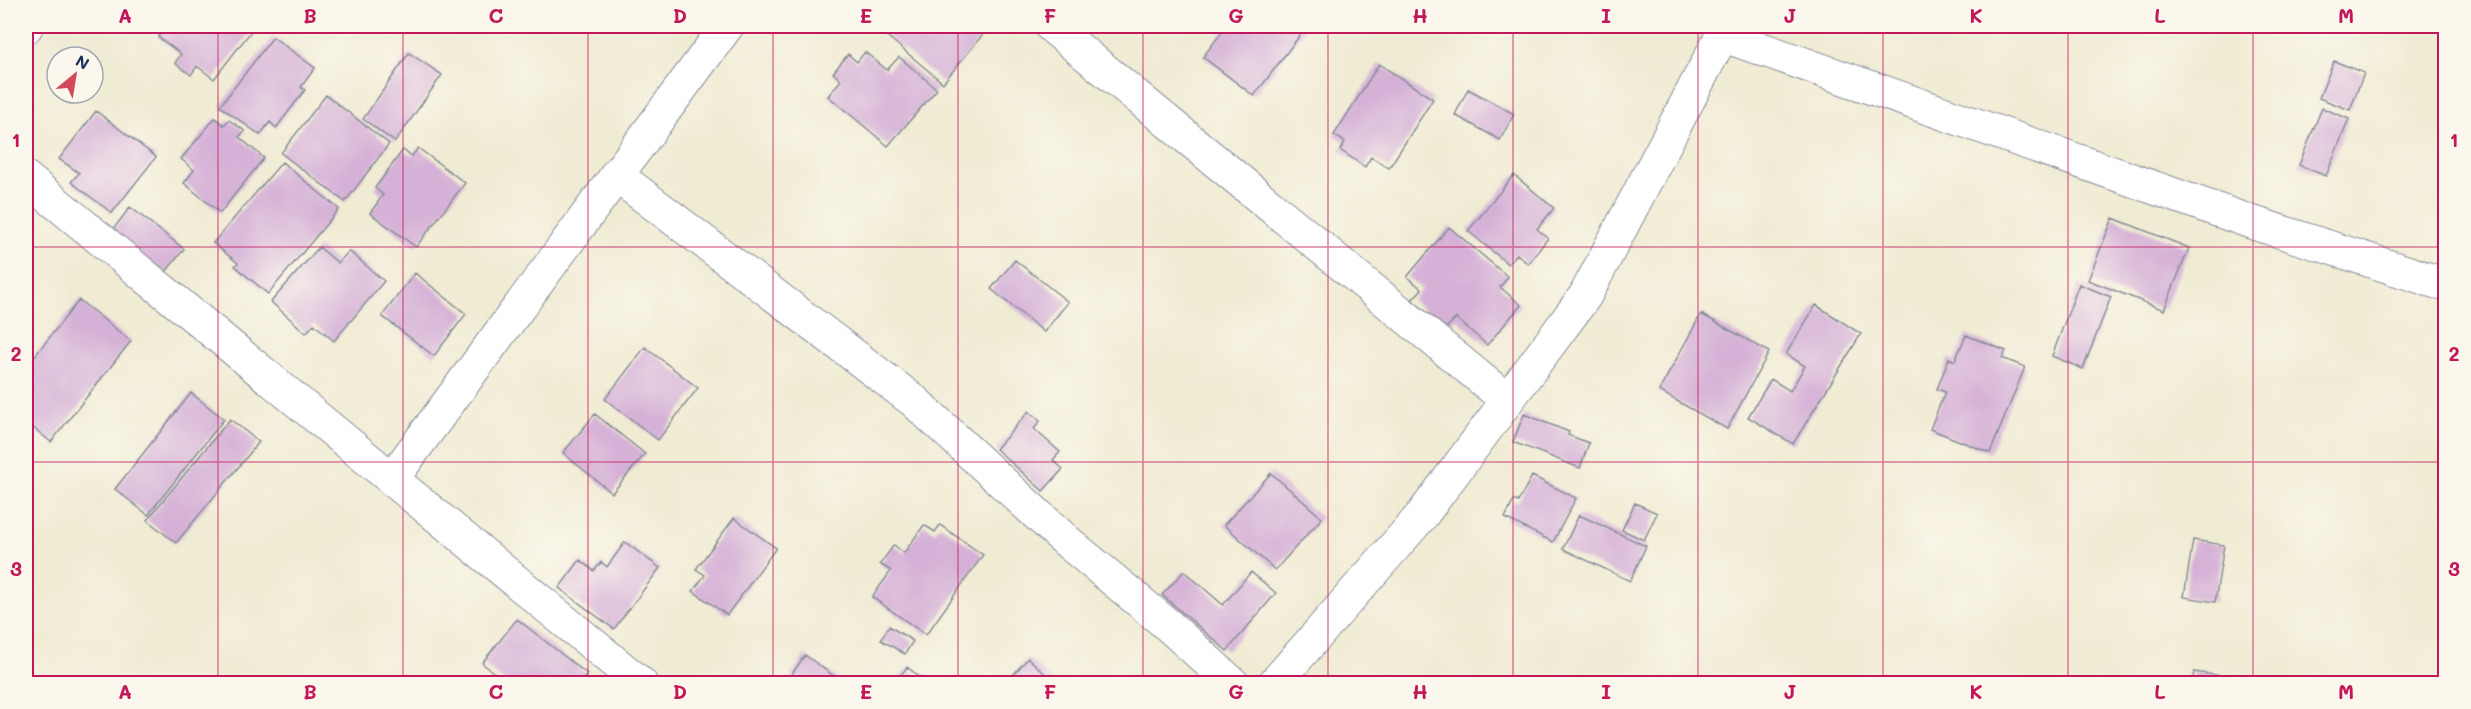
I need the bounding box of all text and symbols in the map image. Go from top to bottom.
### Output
text: A [118,2,132,28]
text: B [303,2,317,28]
text: C [489,2,504,28]
text: D [673,2,687,28]
text: E [860,2,872,28]
text: F [1044,2,1057,28]
text: G [1228,2,1244,28]
text: H [1412,2,1428,28]
text: I [1601,2,1611,28]
text: J [1783,2,1797,28]
text: K [1969,2,1983,28]
text: L [2154,2,2166,28]
text: M [2338,2,2354,28]
north arrow [45,45,105,105]
text: N [72,49,93,74]
text: 1 [12,126,20,152]
text: 1 [2450,126,2458,152]
text: 2 [10,340,22,366]
text: 2 [2448,340,2460,366]
text: 3 [10,555,22,581]
text: 3 [2448,555,2460,581]
text: A [118,678,132,704]
text: B [303,678,317,704]
text: C [489,678,504,704]
text: D [673,678,687,704]
text: E [860,678,872,704]
text: F [1044,678,1057,704]
text: G [1228,678,1244,704]
text: H [1412,678,1428,704]
text: I [1601,678,1611,704]
text: J [1783,678,1797,704]
text: K [1969,678,1983,704]
text: L [2154,678,2166,704]
text: M [2338,678,2354,704]

